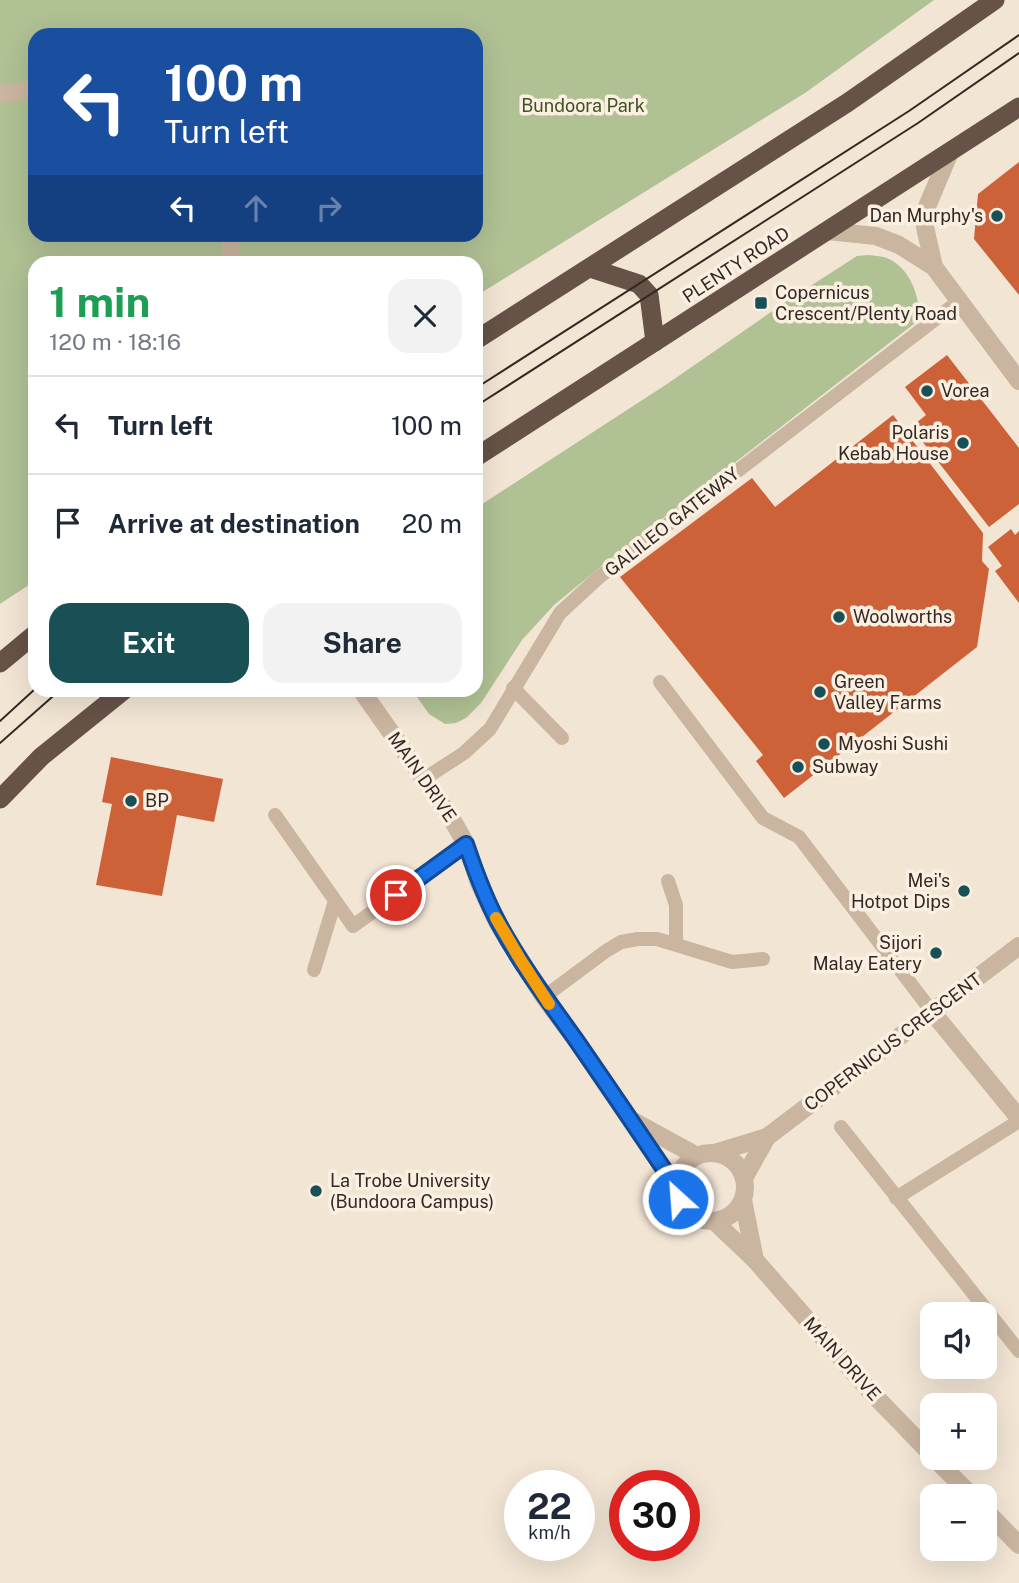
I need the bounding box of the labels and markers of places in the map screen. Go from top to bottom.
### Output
place label: Dan Murphy's [869,205,983,226]
marker: Dan Murphy's [989,208,1005,224]
place label: Copernicus Crescent/Plenty Road [775,282,957,324]
marker: Copernicus Crescent/Plenty Road [753,295,769,311]
place label: Vorea [941,380,989,401]
marker: Vorea [919,383,935,399]
place label: Polaris Kebab House [838,422,949,464]
marker: Polaris Kebab House [955,435,971,451]
place label: Woolworths [853,606,952,627]
marker: Woolworths [831,609,847,625]
place label: Green Valley Farms [834,671,942,713]
marker: Green Valley Farms [812,684,828,700]
place label: Myoshi Sushi [838,733,948,754]
marker: Myoshi Sushi [816,736,832,752]
place label: Subway [812,756,879,777]
marker: Subway [790,759,806,775]
place label: BP [145,790,169,811]
marker: BP [123,793,139,809]
pin [366,865,426,925]
place label: Mei's Hotpot Dips [851,870,950,912]
marker: Mei's Hotpot Dips [956,883,972,899]
place label: Sijori Malay Eatery [813,932,922,974]
marker: Sijori Malay Eatery [928,945,944,961]
place label: La Trobe University (Bundoora Campus) [330,1170,494,1212]
marker: La Trobe University (Bundoora Campus) [308,1183,324,1199]

